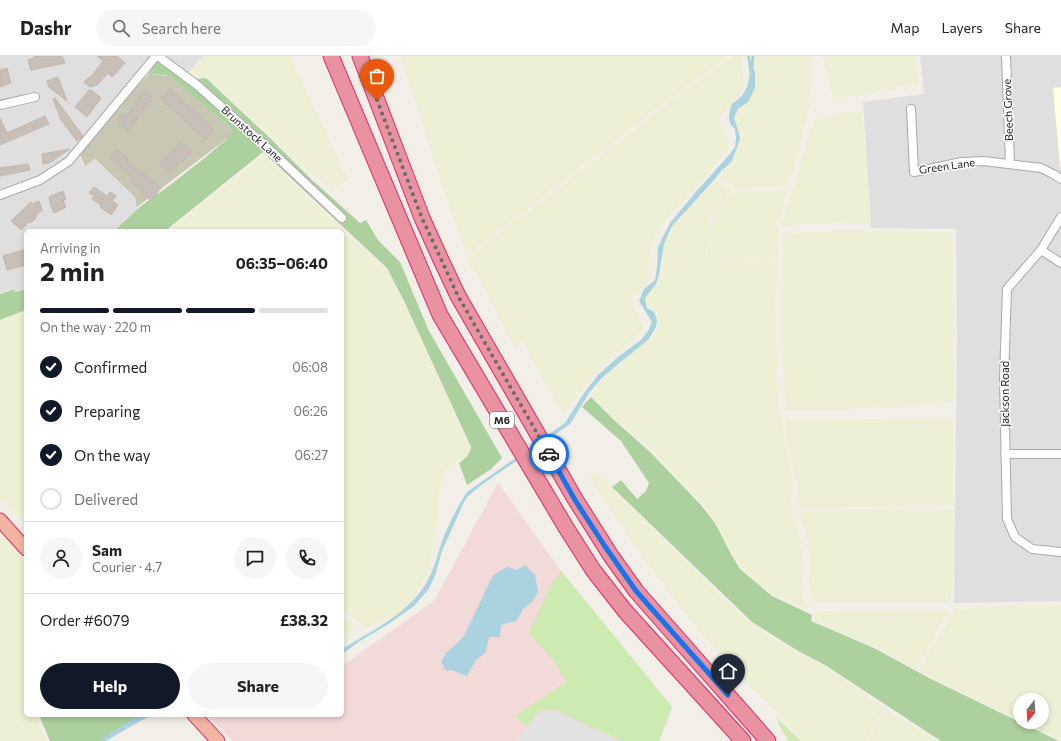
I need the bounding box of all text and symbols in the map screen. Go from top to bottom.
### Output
search box [96,10,376,46]
text: Dashr [20,16,72,39]
icon: search [110,17,132,39]
text: Search here [142,19,221,37]
text: Map [891,19,919,36]
text: Layers [941,19,983,36]
text: Share [1005,19,1041,36]
pin [360,59,394,100]
icon: bag [366,65,388,87]
street label: Beech Grove [1000,78,1015,141]
street label: Brunstock Lane [219,103,286,165]
street label: Green Lane [918,155,976,176]
text: Arriving in [40,240,100,256]
text: 06:35–06:40 [236,254,328,272]
text: 2 min [40,255,105,286]
text: On the way · 220 m [40,319,151,335]
icon: check [40,356,62,378]
text: Confirmed [74,358,147,376]
text: 06:08 [292,359,328,375]
street label: Jackson Road [998,361,1012,427]
icon: check [40,400,62,422]
text: Preparing [74,402,140,420]
text: 06:26 [293,403,328,419]
road number: M6 [490,412,514,428]
courier [529,434,569,474]
icon: car [538,443,560,465]
icon: check [40,444,62,466]
text: On the way [74,446,151,464]
text: 06:27 [295,447,328,463]
text: Delivered [74,490,138,508]
button: person [40,537,82,579]
button: chat [234,537,276,579]
button: phone [286,537,328,579]
text: Sam [92,541,122,559]
text: Courier · 4.7 [92,559,162,575]
text: Order #6079 [40,611,130,629]
text: £38.32 [280,611,328,629]
pin [711,654,745,695]
icon: home [717,660,739,682]
button: Help [40,663,180,709]
button: Share [188,663,328,709]
north arrow [1013,693,1049,729]
map controls [1013,693,1049,729]

